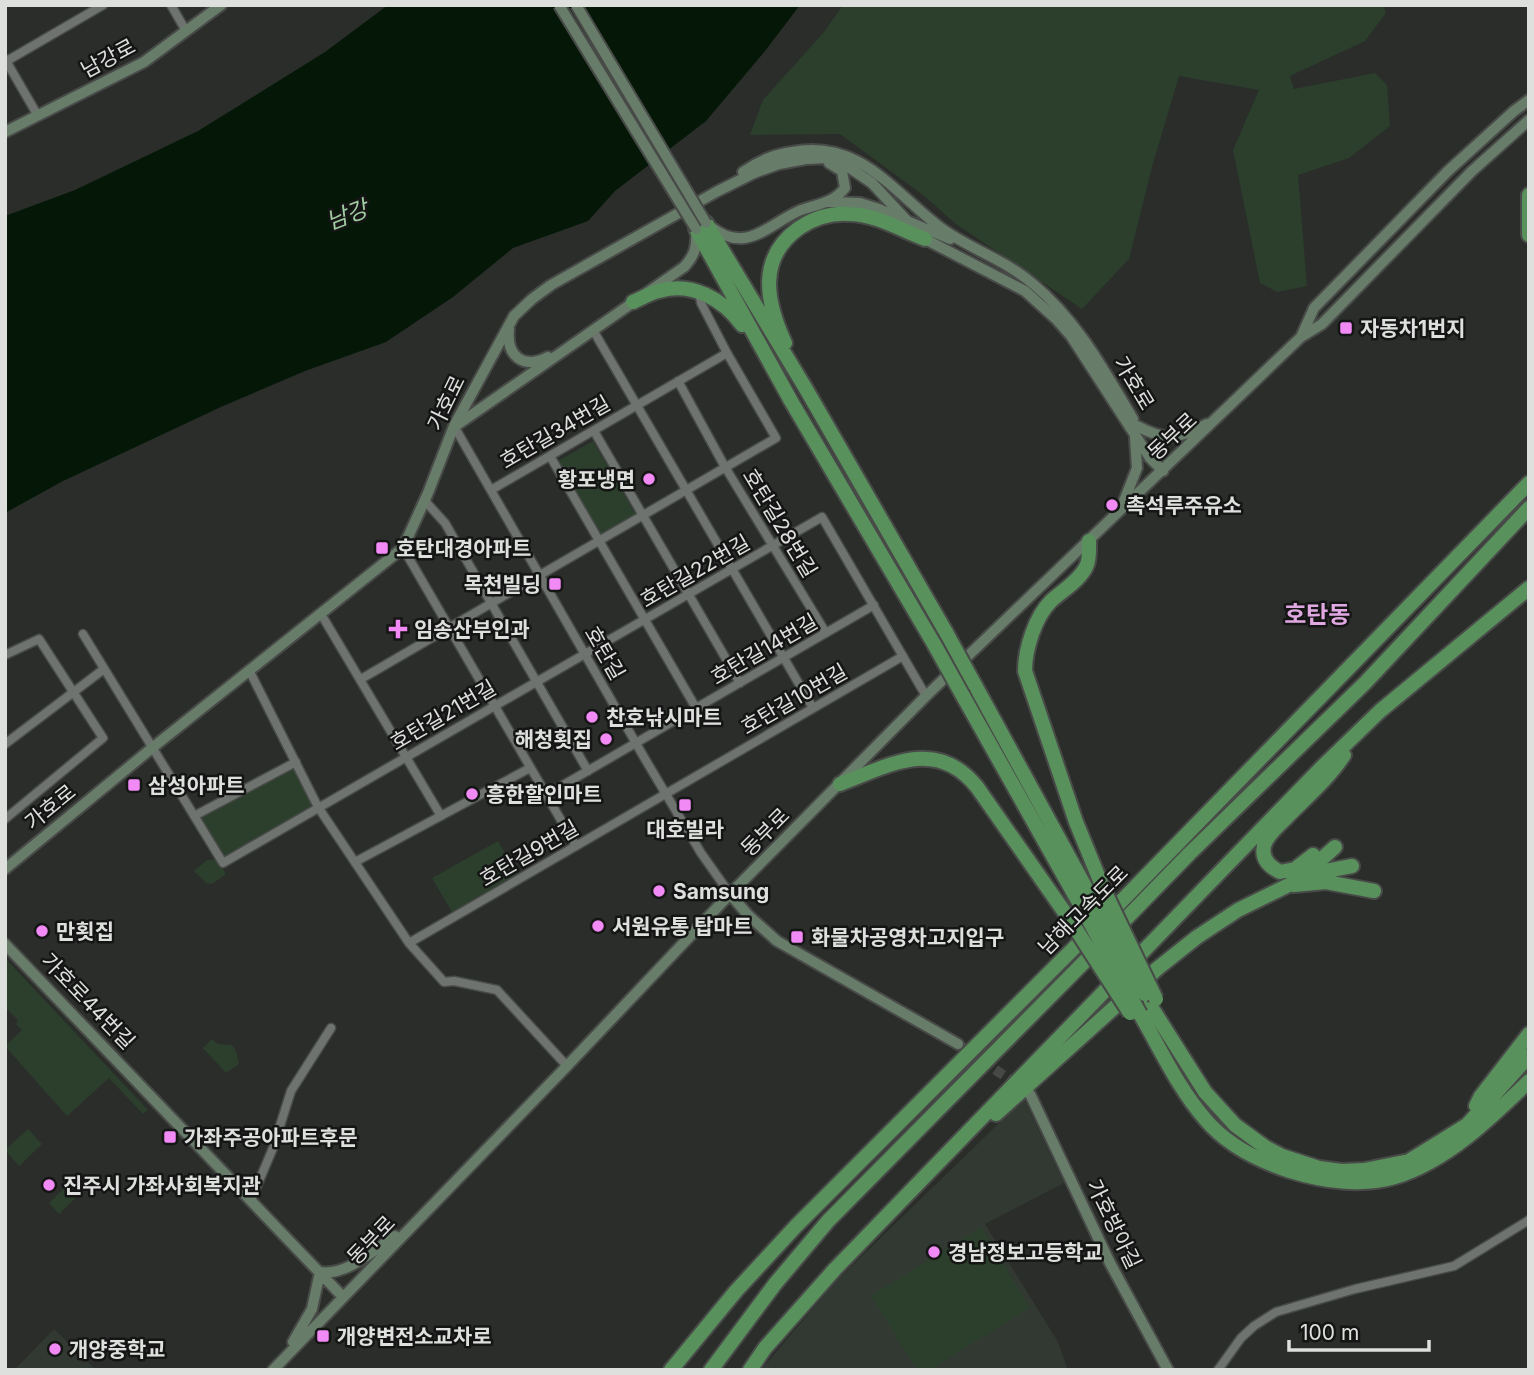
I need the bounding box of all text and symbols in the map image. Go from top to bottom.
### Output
street label: 남강로 [77,33,139,83]
water label: 남강 [322,193,374,236]
place label: 자동차1번지 [1360,316,1466,341]
marker: 자동차1번지 [1338,320,1354,336]
street label: 가호로 [1108,352,1160,414]
street label: 가호로 [422,371,470,435]
street label: 호탄길34번길 [495,390,615,474]
street label: 동부로 [1142,407,1202,465]
street label: 호탄길28번길 [738,464,822,582]
place label: 황포냉면 [558,467,635,492]
marker: 황포냉면 [641,471,657,487]
place label: 촉석루주유소 [1126,493,1242,518]
marker: 촉석루주유소 [1104,497,1120,513]
street label: 호탄길22번길 [636,530,754,612]
place label: 호탄대경아파트 [396,536,531,561]
marker: 호탄대경아파트 [374,540,390,556]
place label: 목천빌딩 [464,572,541,597]
marker: 목천빌딩 [547,576,563,592]
district label: 호탄동 [1284,600,1350,629]
street label: 호탄길14번길 [706,608,822,690]
place label: 임송산부인과 [414,617,530,642]
marker: 임송산부인과 [388,619,408,639]
street label: 호탄길 [580,622,630,684]
street label: 호탄길10번길 [736,659,852,739]
street label: 호탄길21번길 [386,675,500,755]
place label: 찬호낚시마트 [606,705,722,730]
marker: 찬호낚시마트 [584,709,600,725]
place label: 해청횟집 [515,727,592,752]
marker: 해청횟집 [598,731,614,747]
place label: 삼성아파트 [148,773,245,798]
marker: 삼성아파트 [126,777,142,793]
street label: 가호로 [20,779,80,835]
place label: 흥한할인마트 [486,782,602,807]
marker: 흥한할인마트 [464,786,480,802]
marker: 대호빌라 [677,797,693,813]
street label: 동부로 [736,803,794,861]
street label: 호탄길9번길 [475,815,583,891]
place label: 대호빌라 [646,817,724,842]
street label: 남해고속도로 [1033,860,1133,960]
place label: Samsung [673,879,769,904]
marker: Samsung [651,883,667,899]
place label: 서원유통 탑마트 [612,914,752,939]
marker: 서원유통 탑마트 [590,918,606,934]
place label: 만횟집 [56,919,114,944]
marker: 만횟집 [34,923,50,939]
place label: 화물차공영차고지입구 [811,925,1004,950]
marker: 화물차공영차고지입구 [789,929,805,945]
street label: 가호로44번길 [36,948,140,1054]
place label: 가좌주공아파트후문 [184,1125,358,1150]
marker: 가좌주공아파트후문 [162,1129,178,1145]
place label: 진주시 가좌사회복지관 [63,1173,261,1198]
street label: 가호방아길 [1082,1175,1146,1273]
marker: 진주시 가좌사회복지관 [41,1177,57,1193]
street label: 동부로 [342,1210,400,1270]
place label: 경남정보고등학교 [948,1240,1103,1265]
marker: 경남정보고등학교 [926,1244,942,1260]
scale bar [1289,1308,1429,1352]
text: 100 m [1300,1320,1359,1345]
place label: 개양변전소교차로 [337,1324,492,1349]
marker: 개양변전소교차로 [315,1328,331,1344]
place label: 개양중학교 [69,1337,166,1362]
marker: 개양중학교 [47,1341,63,1357]

